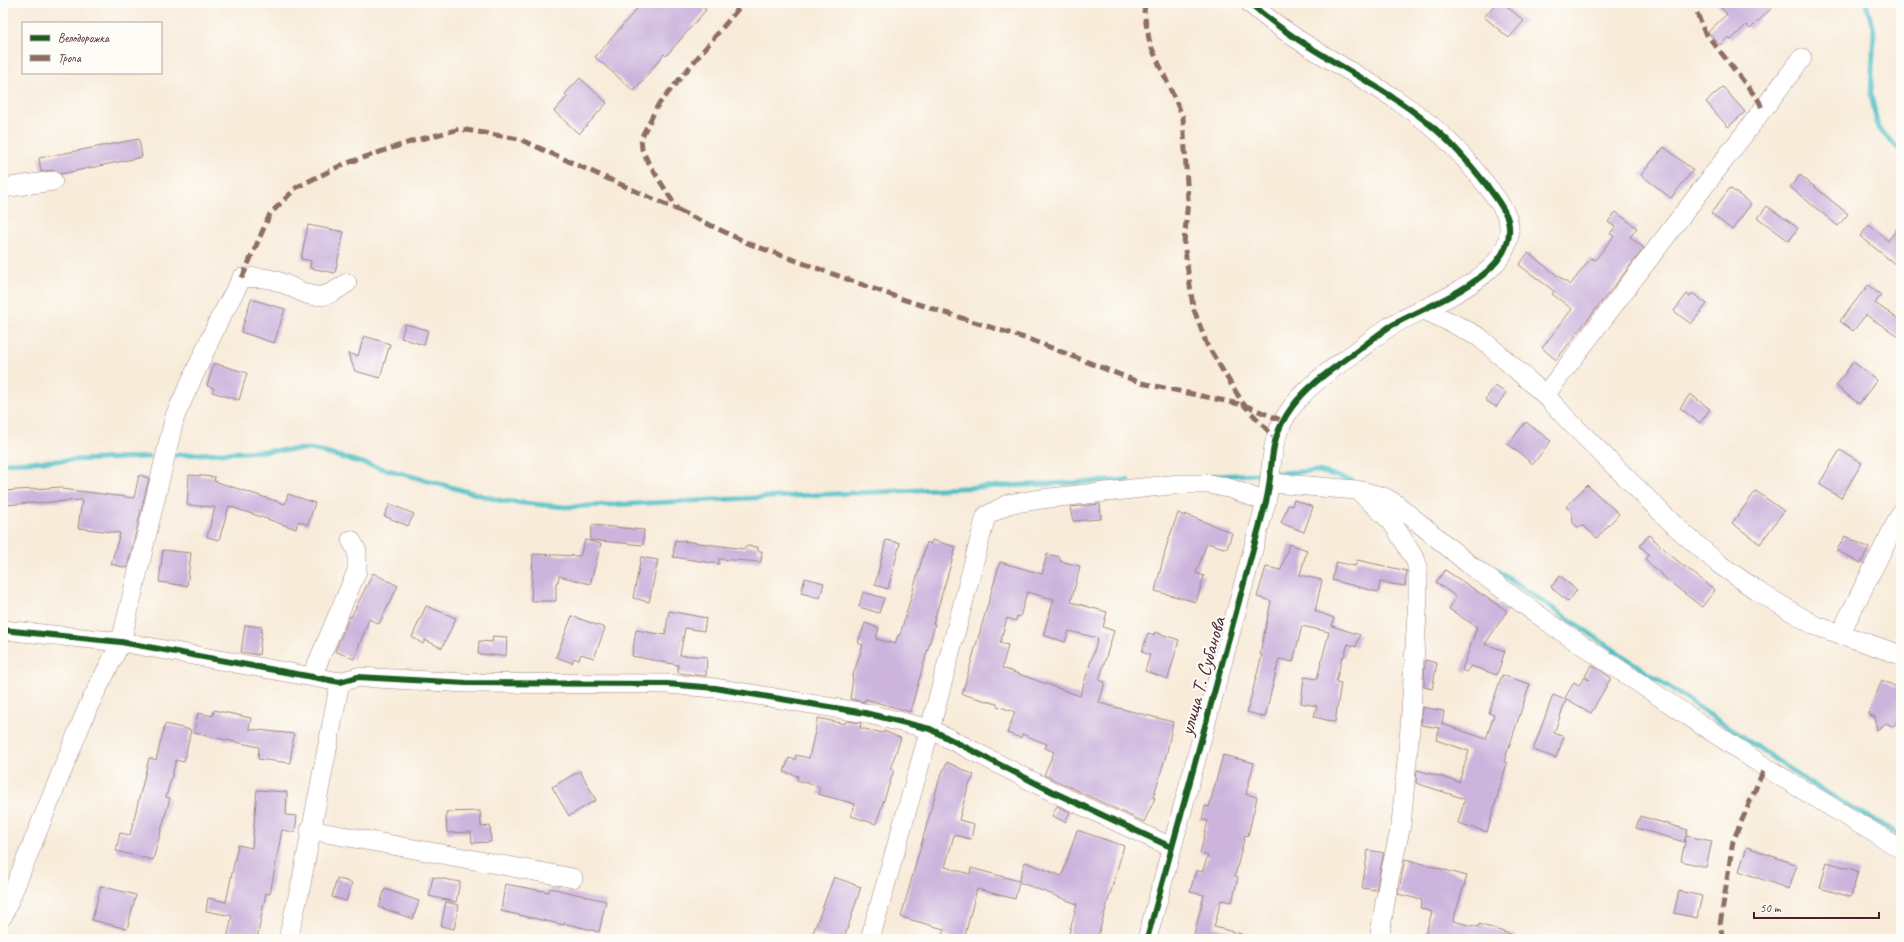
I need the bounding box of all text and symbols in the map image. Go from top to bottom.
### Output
legend [22,22,162,74]
text: Велодорожка [58,30,110,46]
text: Тропа [58,50,82,66]
street label: улица Т. Субанова [1173,613,1232,739]
scale bar [1754,894,1879,920]
text: 50 m [1760,900,1782,916]

